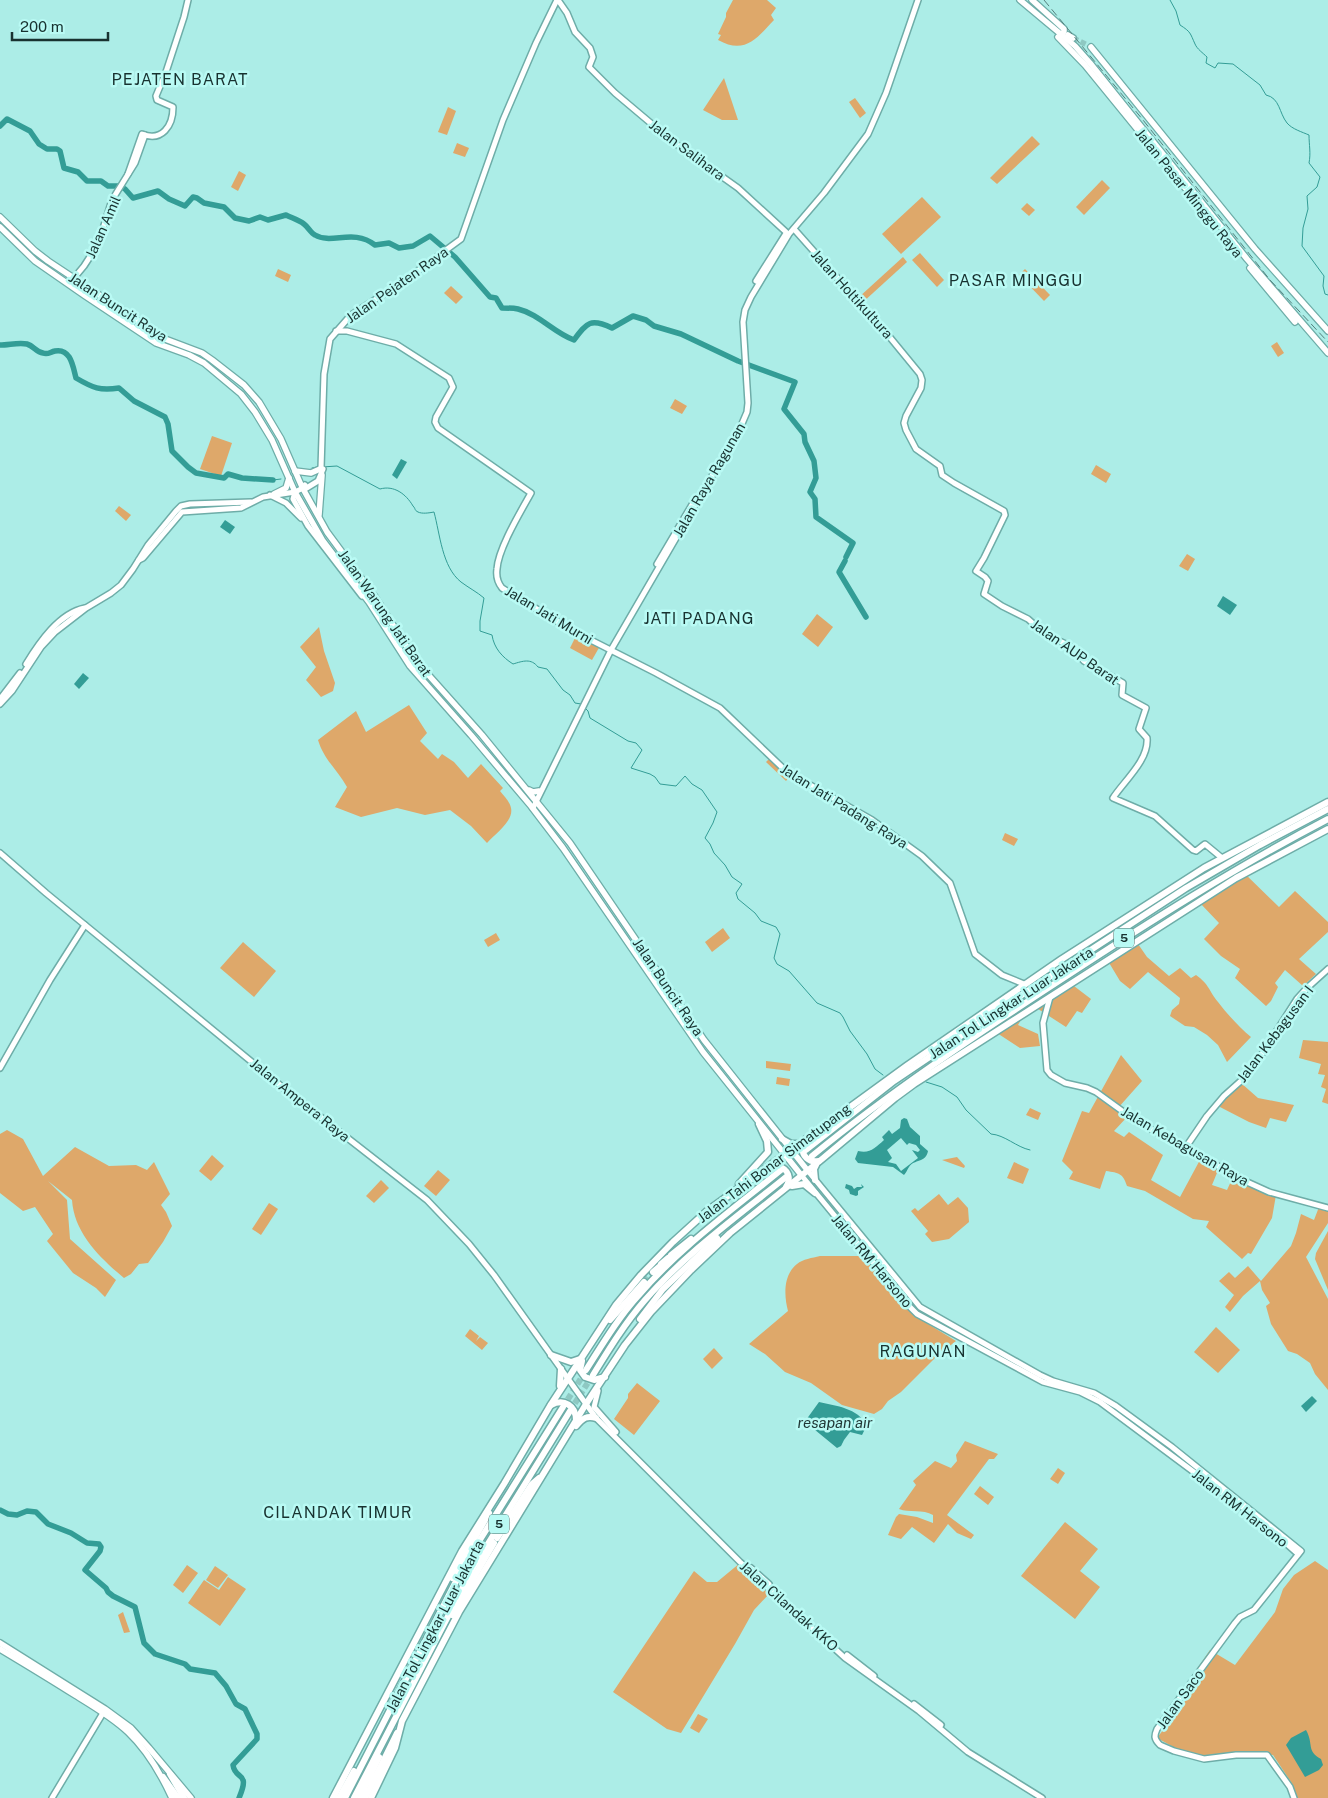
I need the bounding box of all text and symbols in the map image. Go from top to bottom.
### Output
scale bar [12,10,109,42]
text: 200 m [20,18,64,35]
district label: PEJATEN BARAT [112,70,248,89]
street label: Jalan Salihara [646,116,728,184]
street label: Jalan Pasar Minggu Raya [1132,125,1246,261]
street label: Jalan Amil [82,193,124,261]
street label: Jalan Pejaten Raya [343,244,451,326]
street label: Jalan Holtikultura [808,246,896,342]
street label: Jalan Buncit Raya [66,269,170,345]
district label: PASAR MINGGU [949,271,1083,290]
street label: Jalan Raya Ragunan [670,420,748,540]
street label: Jalan Warung Jati Barat [335,547,435,679]
street label: Jalan Jati Murni [502,583,596,647]
district label: JATI PADANG [644,609,754,628]
street label: Jalan AUP Barat [1028,616,1122,688]
street label: Jalan Jati Padang Raya [778,760,910,852]
road number: 5 [1114,928,1134,948]
street label: Jalan Buncit Raya [629,935,707,1039]
street label: Jalan Tol Lingkar Luar Jakarta [926,944,1096,1062]
street label: Jalan Kebagusan I [1234,983,1316,1085]
street label: Jalan Ampera Raya [247,1055,353,1145]
street label: Jalan Tahi Bonar Simatupang [694,1100,854,1226]
street label: Jalan Kebagusan Raya [1118,1103,1252,1189]
street label: Jalan RM Harsono [828,1211,916,1311]
district label: RAGUNAN [879,1342,967,1361]
water label: resapan air [798,1414,873,1431]
street label: Jalan RM Harsono [1189,1466,1291,1550]
district label: CILANDAK TIMUR [263,1503,413,1522]
road number: 5 [489,1515,509,1534]
street label: Jalan Tol Lingkar Luar Jakarta [383,1537,487,1715]
street label: Jalan Cilandak KKO [737,1558,841,1654]
street label: Jalan Saco [1153,1666,1207,1732]

